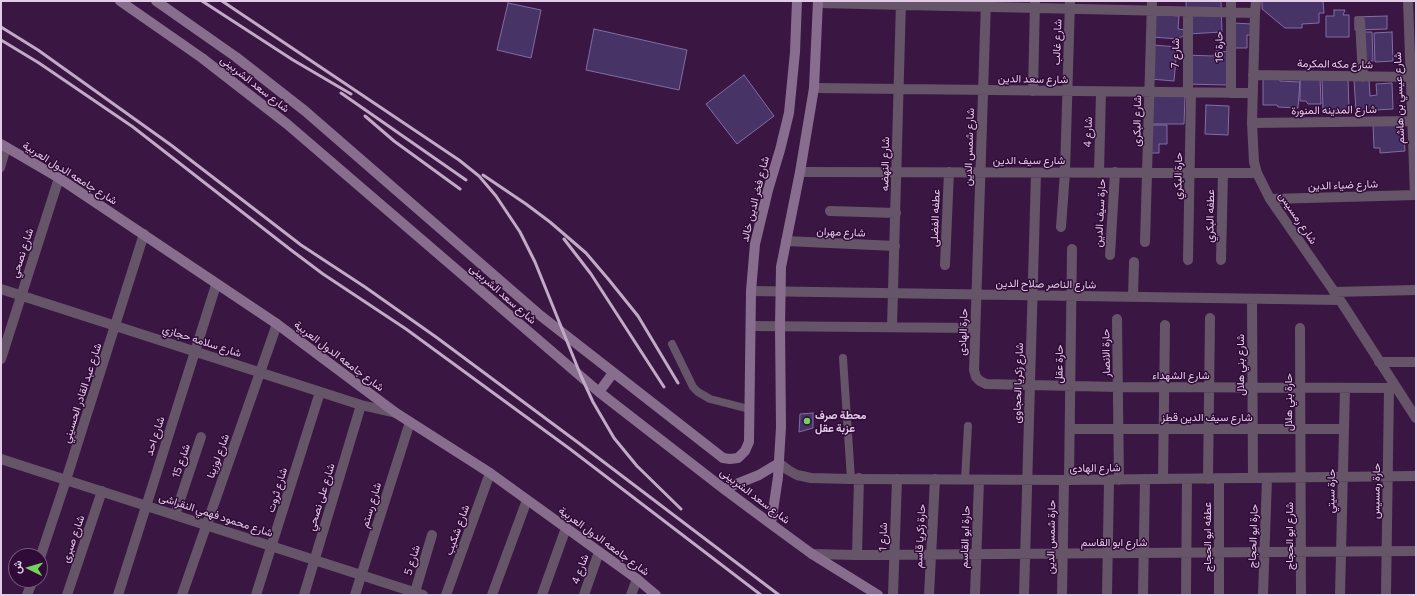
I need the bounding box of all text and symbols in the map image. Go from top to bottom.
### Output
street label: شارع غالب [1050,19,1064,65]
street label: حارة 16 [1212,31,1226,63]
street label: شارع 7 [1168,38,1182,68]
street label: شارع عيسي بن هاشم [1391,52,1407,144]
street label: شارع سعد الشربينى [218,53,292,115]
street label: شارع مكه المكرمة [1297,57,1373,71]
street label: شارع سعد الدين [998,72,1068,86]
street label: شارع البكرى [1130,95,1144,147]
street label: شارع المدينه المنورة [1291,103,1377,117]
street label: شارع شمس الدين [961,108,977,186]
street label: شارع 4 [1081,116,1095,148]
street label: شارع النهضه [878,137,892,191]
street label: شارع جامعه الدول العربية [20,139,120,207]
street label: حارة البكري [1171,152,1185,200]
street label: شارع سيف الدين [993,153,1065,167]
street label: شارع فخر الدين خالد [738,155,772,243]
street label: شارع ضياء الدين [1308,177,1378,193]
street label: حارة سيف الدين [1092,178,1108,248]
street label: عطفه الفضلى [927,189,943,247]
street label: عطفه البكري [1203,189,1217,243]
street label: شارع رمسيس [1276,189,1320,247]
street label: شارع مهران [816,225,866,239]
street label: شارع نصحي [8,226,36,280]
street label: شارع سعد الشربينى [467,261,539,327]
street label: شارع الناصر صلاح الدين [996,277,1096,291]
street label: حارة الهادى [956,308,970,356]
street label: شارع جامعه الدول العربية [292,318,386,394]
street label: شارع سلامه حجازي [161,322,243,360]
street label: حارة الانصار [1099,329,1113,377]
street label: شارع بني هلال [1233,334,1247,396]
street label: شارع عبد القادر الحسيني [60,341,104,445]
street label: شارع زكريا الحجاوى [1010,342,1026,424]
street label: حارة عقل [1052,344,1066,384]
street label: شارع الشهداء [1152,368,1210,382]
street label: حارة بني هلال [1281,373,1295,431]
place label: محطة صرف عزبة عقل [815,408,867,434]
street label: شارع سيف الدين قطز [1161,410,1253,424]
street label: شارع احد [143,415,167,457]
marker: محطة صرف عزبة عقل [802,416,812,426]
street label: شارع لوزينا [204,432,232,480]
street label: شارع 15 [169,442,193,480]
street label: شارع الهادى [1069,461,1121,475]
street label: شارع على نصحي [304,462,338,532]
street label: حارة رمسيس [1369,463,1383,519]
street label: شارع سعد الشربينى [717,465,793,527]
street label: شارع ثروت [264,466,290,514]
street label: حارة سيتي [1324,469,1338,513]
street label: شارع رستم [358,481,384,529]
street label: شارع محمود فهمي النقراشى [157,490,275,540]
street label: حارة شمس الدين [1044,500,1058,574]
street label: عطفه ابو الحجاج [1200,502,1214,572]
street label: شارع ابو الحجاج [1282,502,1296,570]
street label: شارع شكيب [442,503,472,557]
street label: شارع جامعه الدول العربية [556,504,652,578]
street label: حارة زكريا قاسم [912,504,928,568]
street label: حارة ابو الحجاج [1245,504,1261,568]
street label: حارة ابو القاسم [957,505,973,569]
street label: شارع صبرى [59,514,87,564]
street label: شارع 1 [876,522,890,552]
street label: شارع ابو القاسم [1081,535,1147,549]
street label: شارع 5 [401,543,423,577]
north arrow [8,548,48,588]
street label: شارع 4 [569,552,591,586]
text: ش [9,560,24,574]

